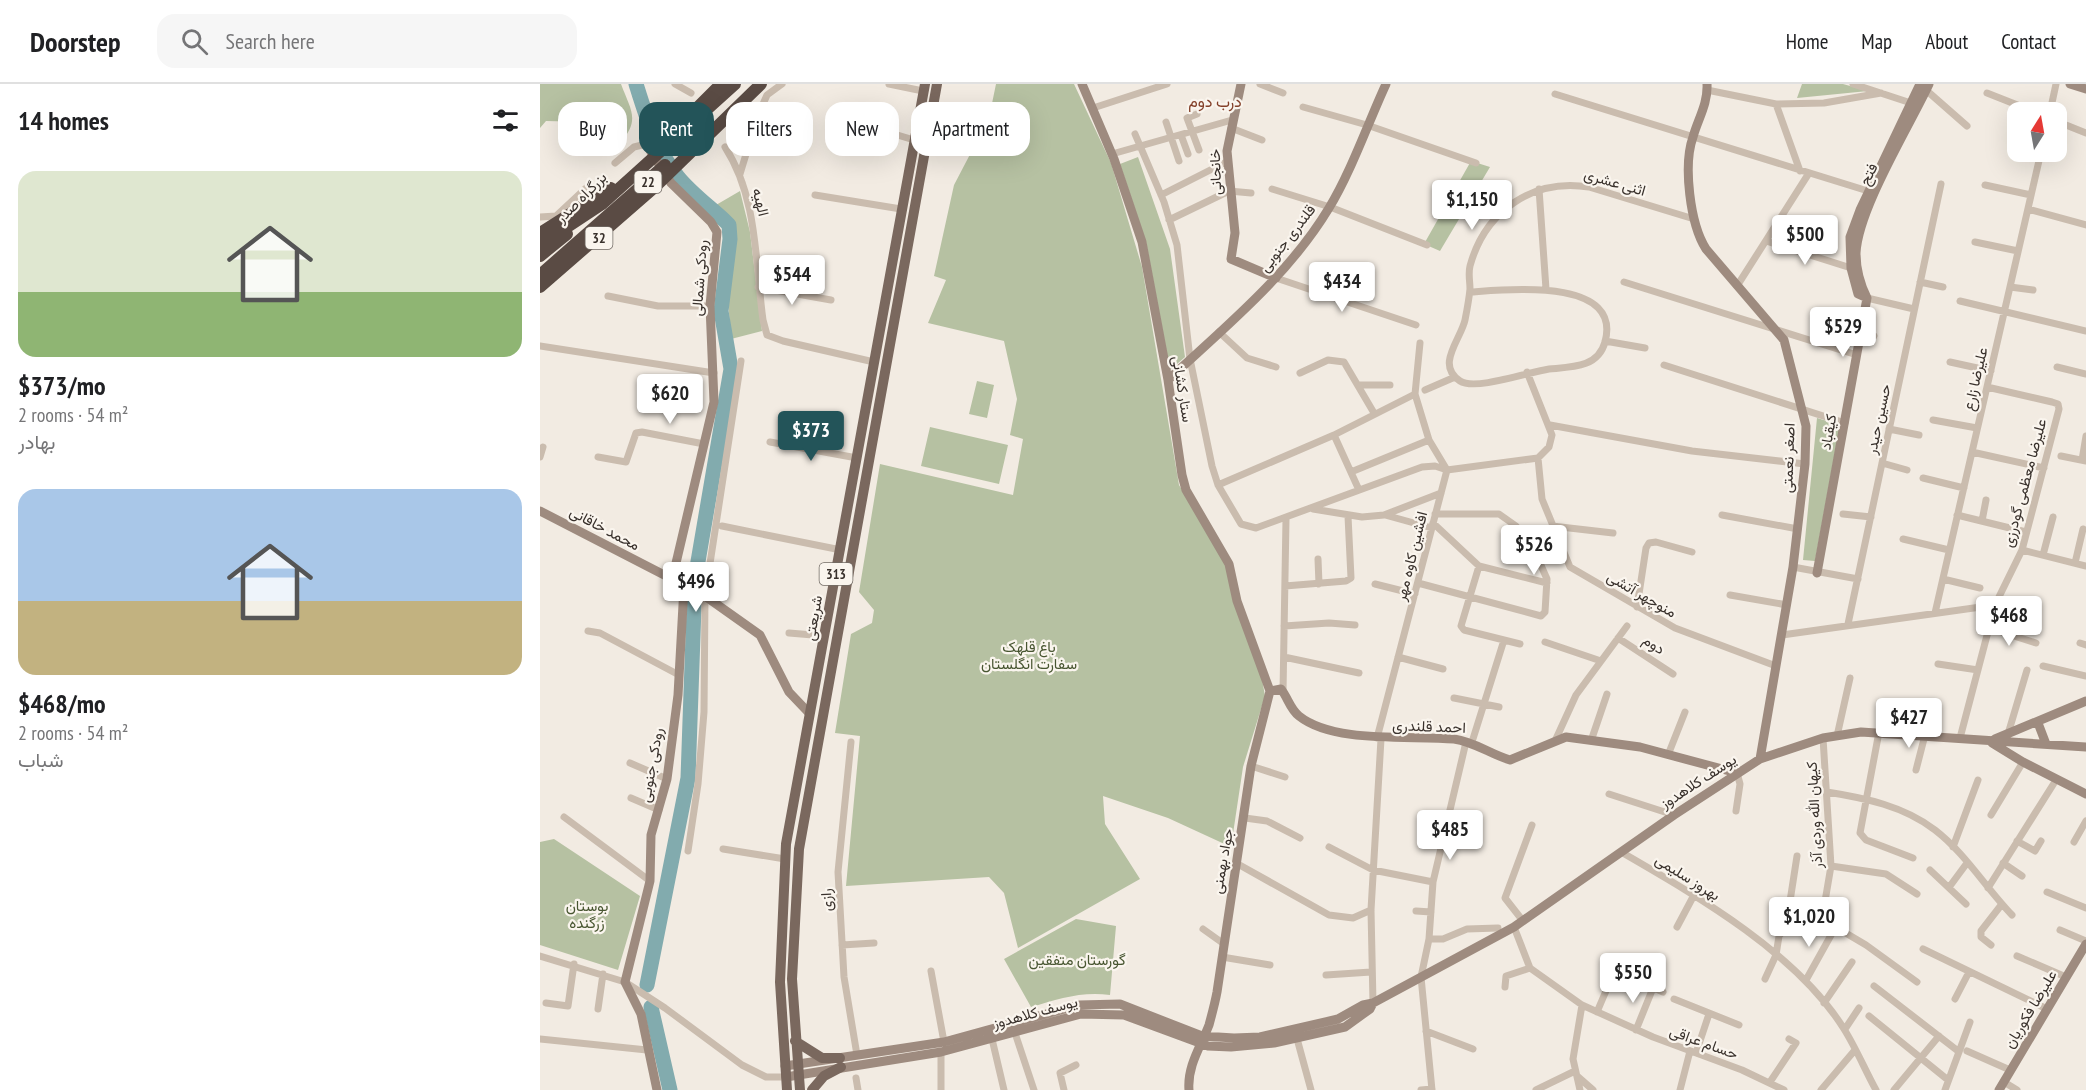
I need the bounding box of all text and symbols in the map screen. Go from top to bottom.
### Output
search box [157,14,577,68]
text: Doorstep [30,23,121,60]
icon: search [178,25,211,58]
text: Search here [226,27,315,55]
text: Home [1786,28,1828,55]
text: Map [1861,28,1892,55]
text: About [1925,28,1968,55]
text: Contact [2001,28,2056,55]
district label: درب دوم [1188,91,1242,112]
chip: Buy [558,102,627,156]
chip: Rent [639,102,714,156]
chip: Filters [726,102,813,156]
chip: New [825,102,899,156]
chip: Apartment [911,102,1030,156]
north arrow [2007,102,2067,162]
map controls [2007,102,2067,162]
text: 14 homes [18,104,109,137]
icon: filters [489,104,522,137]
street label: خانجانی [1205,148,1226,196]
street label: فتح [1855,160,1883,189]
street label: اثنی عشری [1582,164,1648,201]
street label: بزرگراه صدر [551,167,611,227]
road number: 22 [634,171,662,193]
pin: $1,150 [1423,180,1521,231]
street label: الهیه [748,186,774,218]
text: $1,150 [1446,186,1498,212]
street label: قلندری جنوبی [1255,200,1320,276]
icon: home [216,210,324,318]
pin: $500 [1769,215,1841,266]
text: $500 [1786,221,1824,247]
road number: 32 [586,227,612,249]
street label: رودکی شمالی [687,239,712,317]
pin: $544 [756,255,828,306]
text: $544 [773,261,811,287]
pin: $434 [1306,262,1378,313]
text: $434 [1323,268,1361,294]
pin: $529 [1807,307,1879,358]
text: $529 [1824,313,1862,339]
street label: علیرضا زارع [1958,345,1994,413]
street label: ستار کشانی [1167,354,1198,424]
text: $373/mo [18,369,106,402]
pin: $620 [634,374,706,425]
text: $620 [651,380,689,406]
street label: حسین حیدر [1861,382,1896,457]
text: 2 rooms · 54 m² [18,402,128,428]
pin: $373 [775,411,847,462]
street label: کیقباد [1816,412,1841,451]
street label: علیرضا معظمی گودرزی [1998,416,2051,550]
text: $373 [792,417,830,443]
street label: اصغر نعمتی [1777,423,1800,493]
text: بهادر [18,429,56,455]
street label: محمد خاقانی [566,502,643,555]
street label: افشین کاوه مهر [1390,509,1432,604]
pin: $526 [1498,525,1570,576]
icon: home [216,528,324,636]
text: $526 [1515,531,1553,557]
pin: $496 [660,562,732,613]
road number: 313 [820,563,852,585]
street label: منوچهر آتشی [1603,566,1680,622]
text: $496 [677,568,715,594]
street label: شریعتی [800,594,827,642]
pin: $468 [1973,596,2045,647]
text: $468 [1990,602,2028,628]
street label: دوم [1639,630,1669,659]
park label: باغ قلهک سفارت انگلستان [981,637,1077,673]
text: $468/mo [18,687,106,720]
pin: $427 [1873,698,1945,749]
text: $427 [1890,704,1928,730]
street label: احمد قلندری [1392,715,1466,738]
text: 2 rooms · 54 m² [18,720,128,746]
street label: رودکی جنوبی [635,726,668,804]
text: شباب [18,747,63,773]
street label: یوسف کلاهدوز [1656,749,1740,813]
street label: کیهان الله وردی آذر [1802,761,1827,870]
pin: $485 [1414,810,1486,861]
text: $485 [1431,816,1469,842]
street label: جواد بهمنی [1207,827,1238,895]
street label: بهروز سلیمی [1651,850,1724,905]
street label: رازی [816,888,837,912]
park label: بوستان زرگنده [566,896,608,932]
pin: $1,020 [1760,897,1858,948]
text: $1,020 [1783,903,1835,929]
park label: گورستان متفقین [1028,950,1126,970]
pin: $550 [1597,953,1669,1004]
text: $550 [1614,959,1652,985]
street label: علیرضا فکوریان [1999,966,2061,1052]
street label: یوسف کلاهدوز [990,992,1079,1033]
street label: حسام عراقی [1667,1021,1741,1064]

